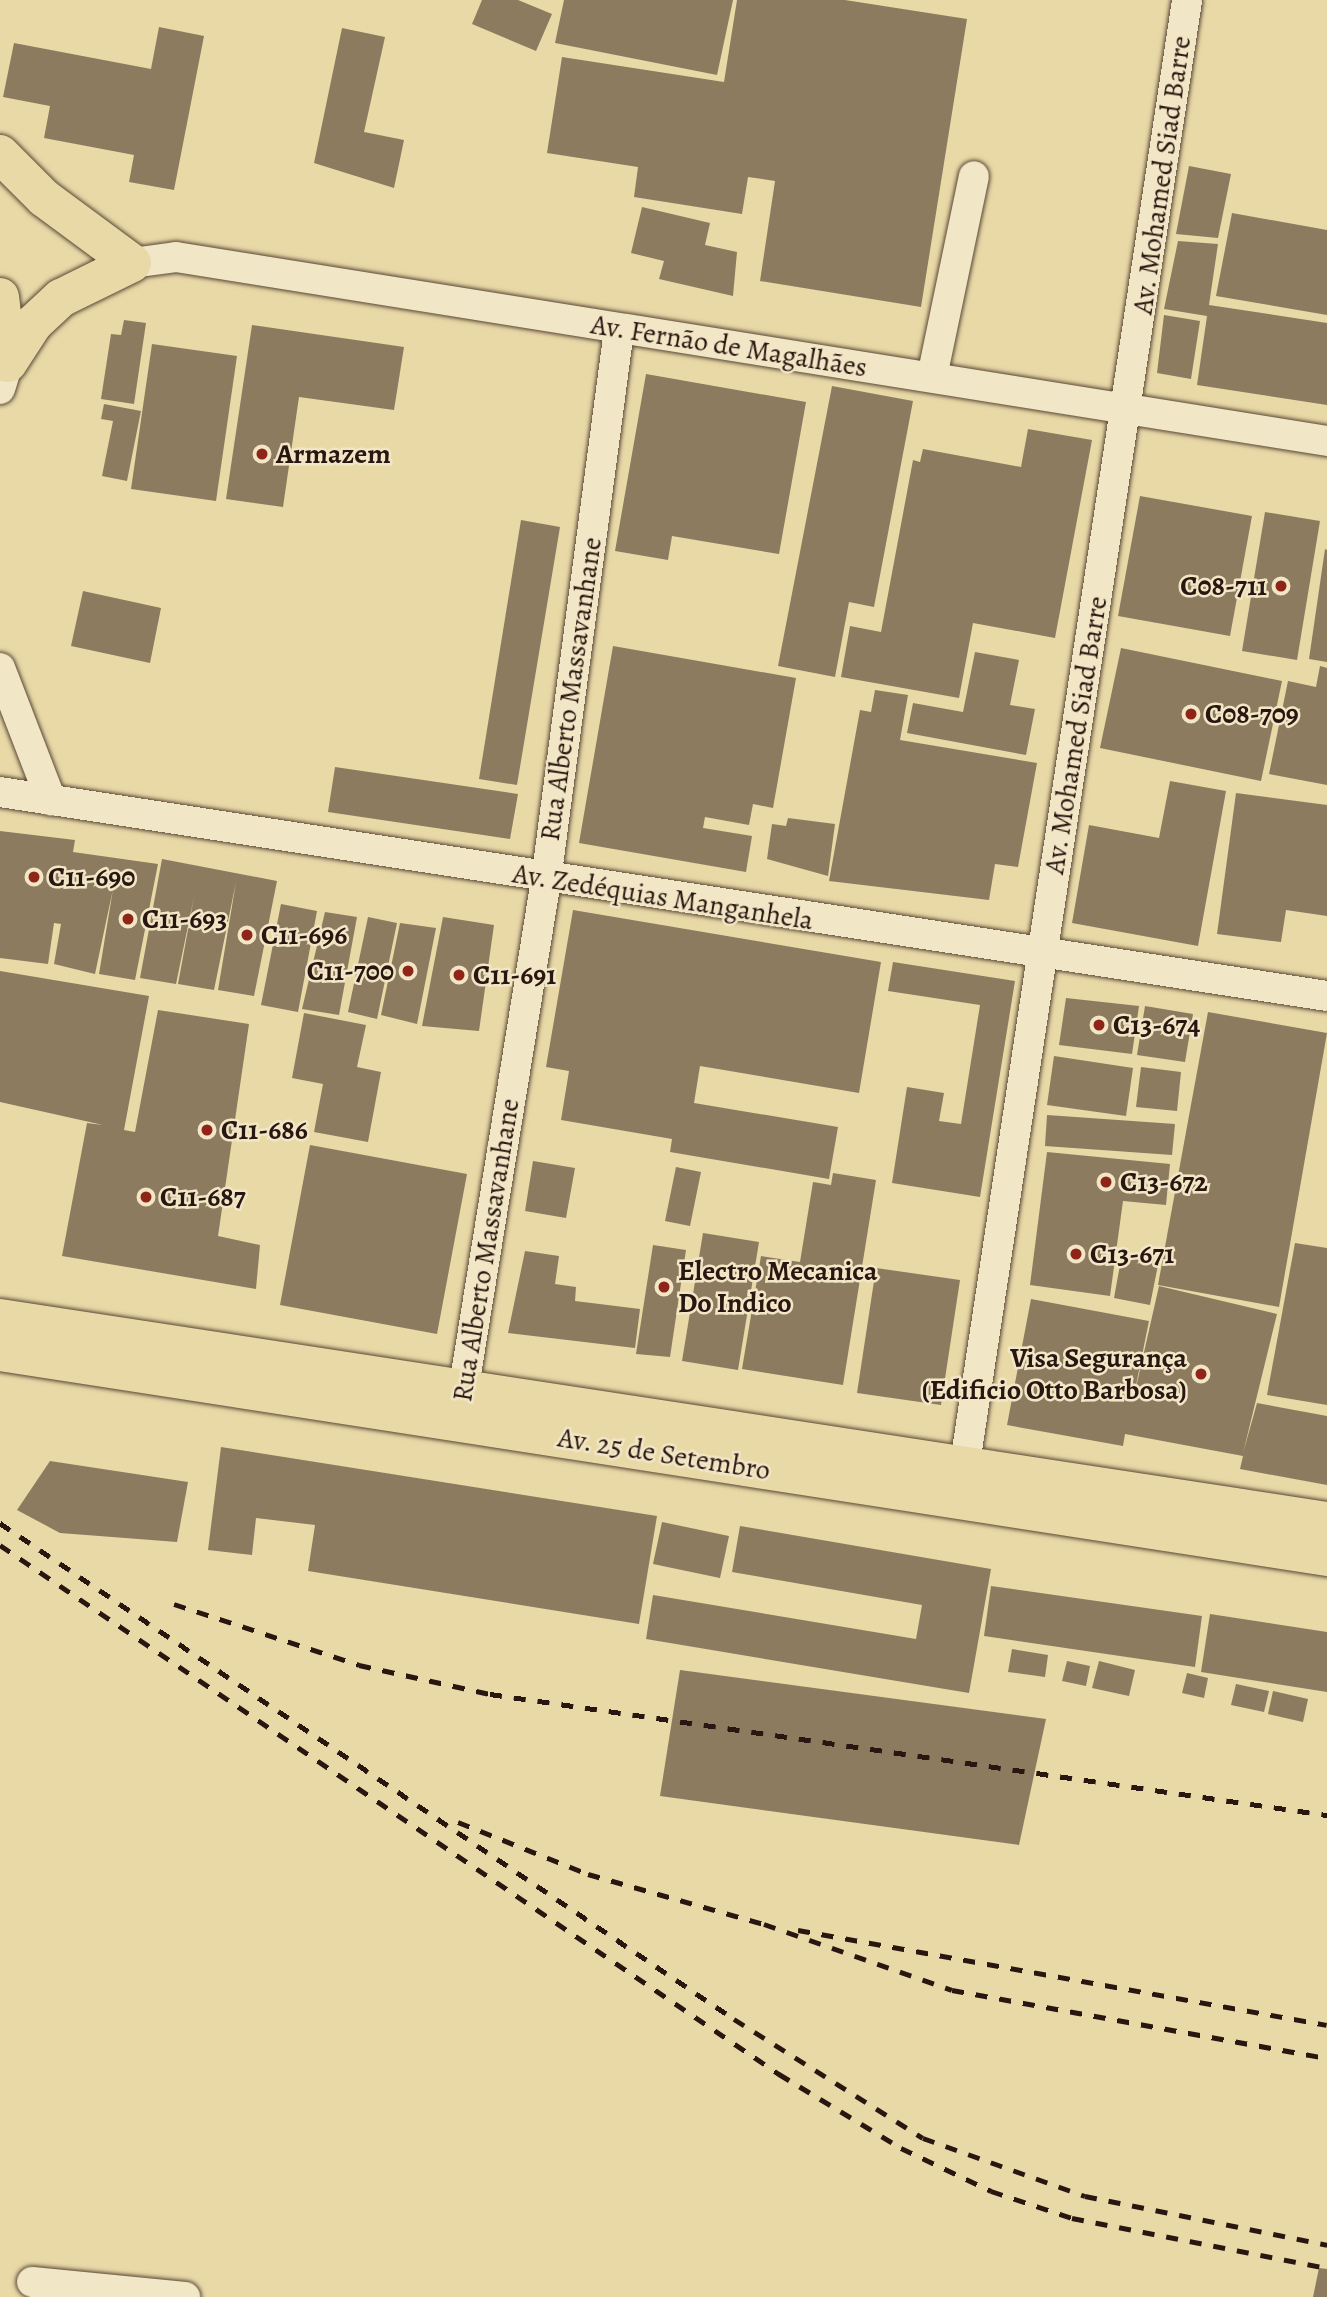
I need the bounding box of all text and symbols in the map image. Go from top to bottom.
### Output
street label: Av. Mohamed Siad Barre [1126,33,1198,317]
street label: Av. Fernão de Magalhães [588,308,870,384]
place label: Armazem [276,437,391,471]
marker: Armazem [254,446,270,462]
street label: Rua Alberto Massavanhane [533,535,609,843]
place label: C08-711 [1180,569,1267,603]
marker: C08-711 [1273,578,1289,594]
street label: Av. Mohamed Siad Barre [1037,593,1115,877]
place label: C08-709 [1205,697,1299,731]
marker: C08-709 [1183,706,1199,722]
street label: Av. Zedéquias Manganhela [510,857,816,937]
place label: C11-690 [48,860,135,894]
marker: C11-690 [26,869,42,885]
place label: C11-693 [142,902,227,936]
marker: C11-693 [120,911,136,927]
place label: C11-696 [261,918,347,952]
marker: C11-696 [239,927,255,943]
place label: C11-700 [307,954,394,988]
place label: C11-691 [473,958,556,992]
marker: C11-700 [400,963,416,979]
marker: C11-691 [451,967,467,983]
place label: C13-674 [1113,1008,1200,1042]
marker: C13-674 [1091,1017,1107,1033]
street label: Rua Alberto Massavanhane [445,1096,527,1404]
place label: C11-686 [221,1113,308,1147]
marker: C11-686 [199,1122,215,1138]
place label: C13-672 [1120,1165,1208,1199]
marker: C13-672 [1098,1174,1114,1190]
place label: C11-687 [160,1180,246,1214]
marker: C11-687 [138,1189,154,1205]
place label: C13-671 [1090,1237,1174,1271]
marker: C13-671 [1068,1246,1084,1262]
place label: Electro Mecanica Do Indico [678,1254,878,1320]
marker: Electro Mecanica Do Indico [656,1279,672,1295]
place label: Visa Segurança (Edificio Otto Barbosa) [922,1341,1187,1407]
marker: Visa Segurança (Edificio Otto Barbosa) [1193,1366,1209,1382]
street label: Av. 25 de Setembro [555,1421,773,1487]

